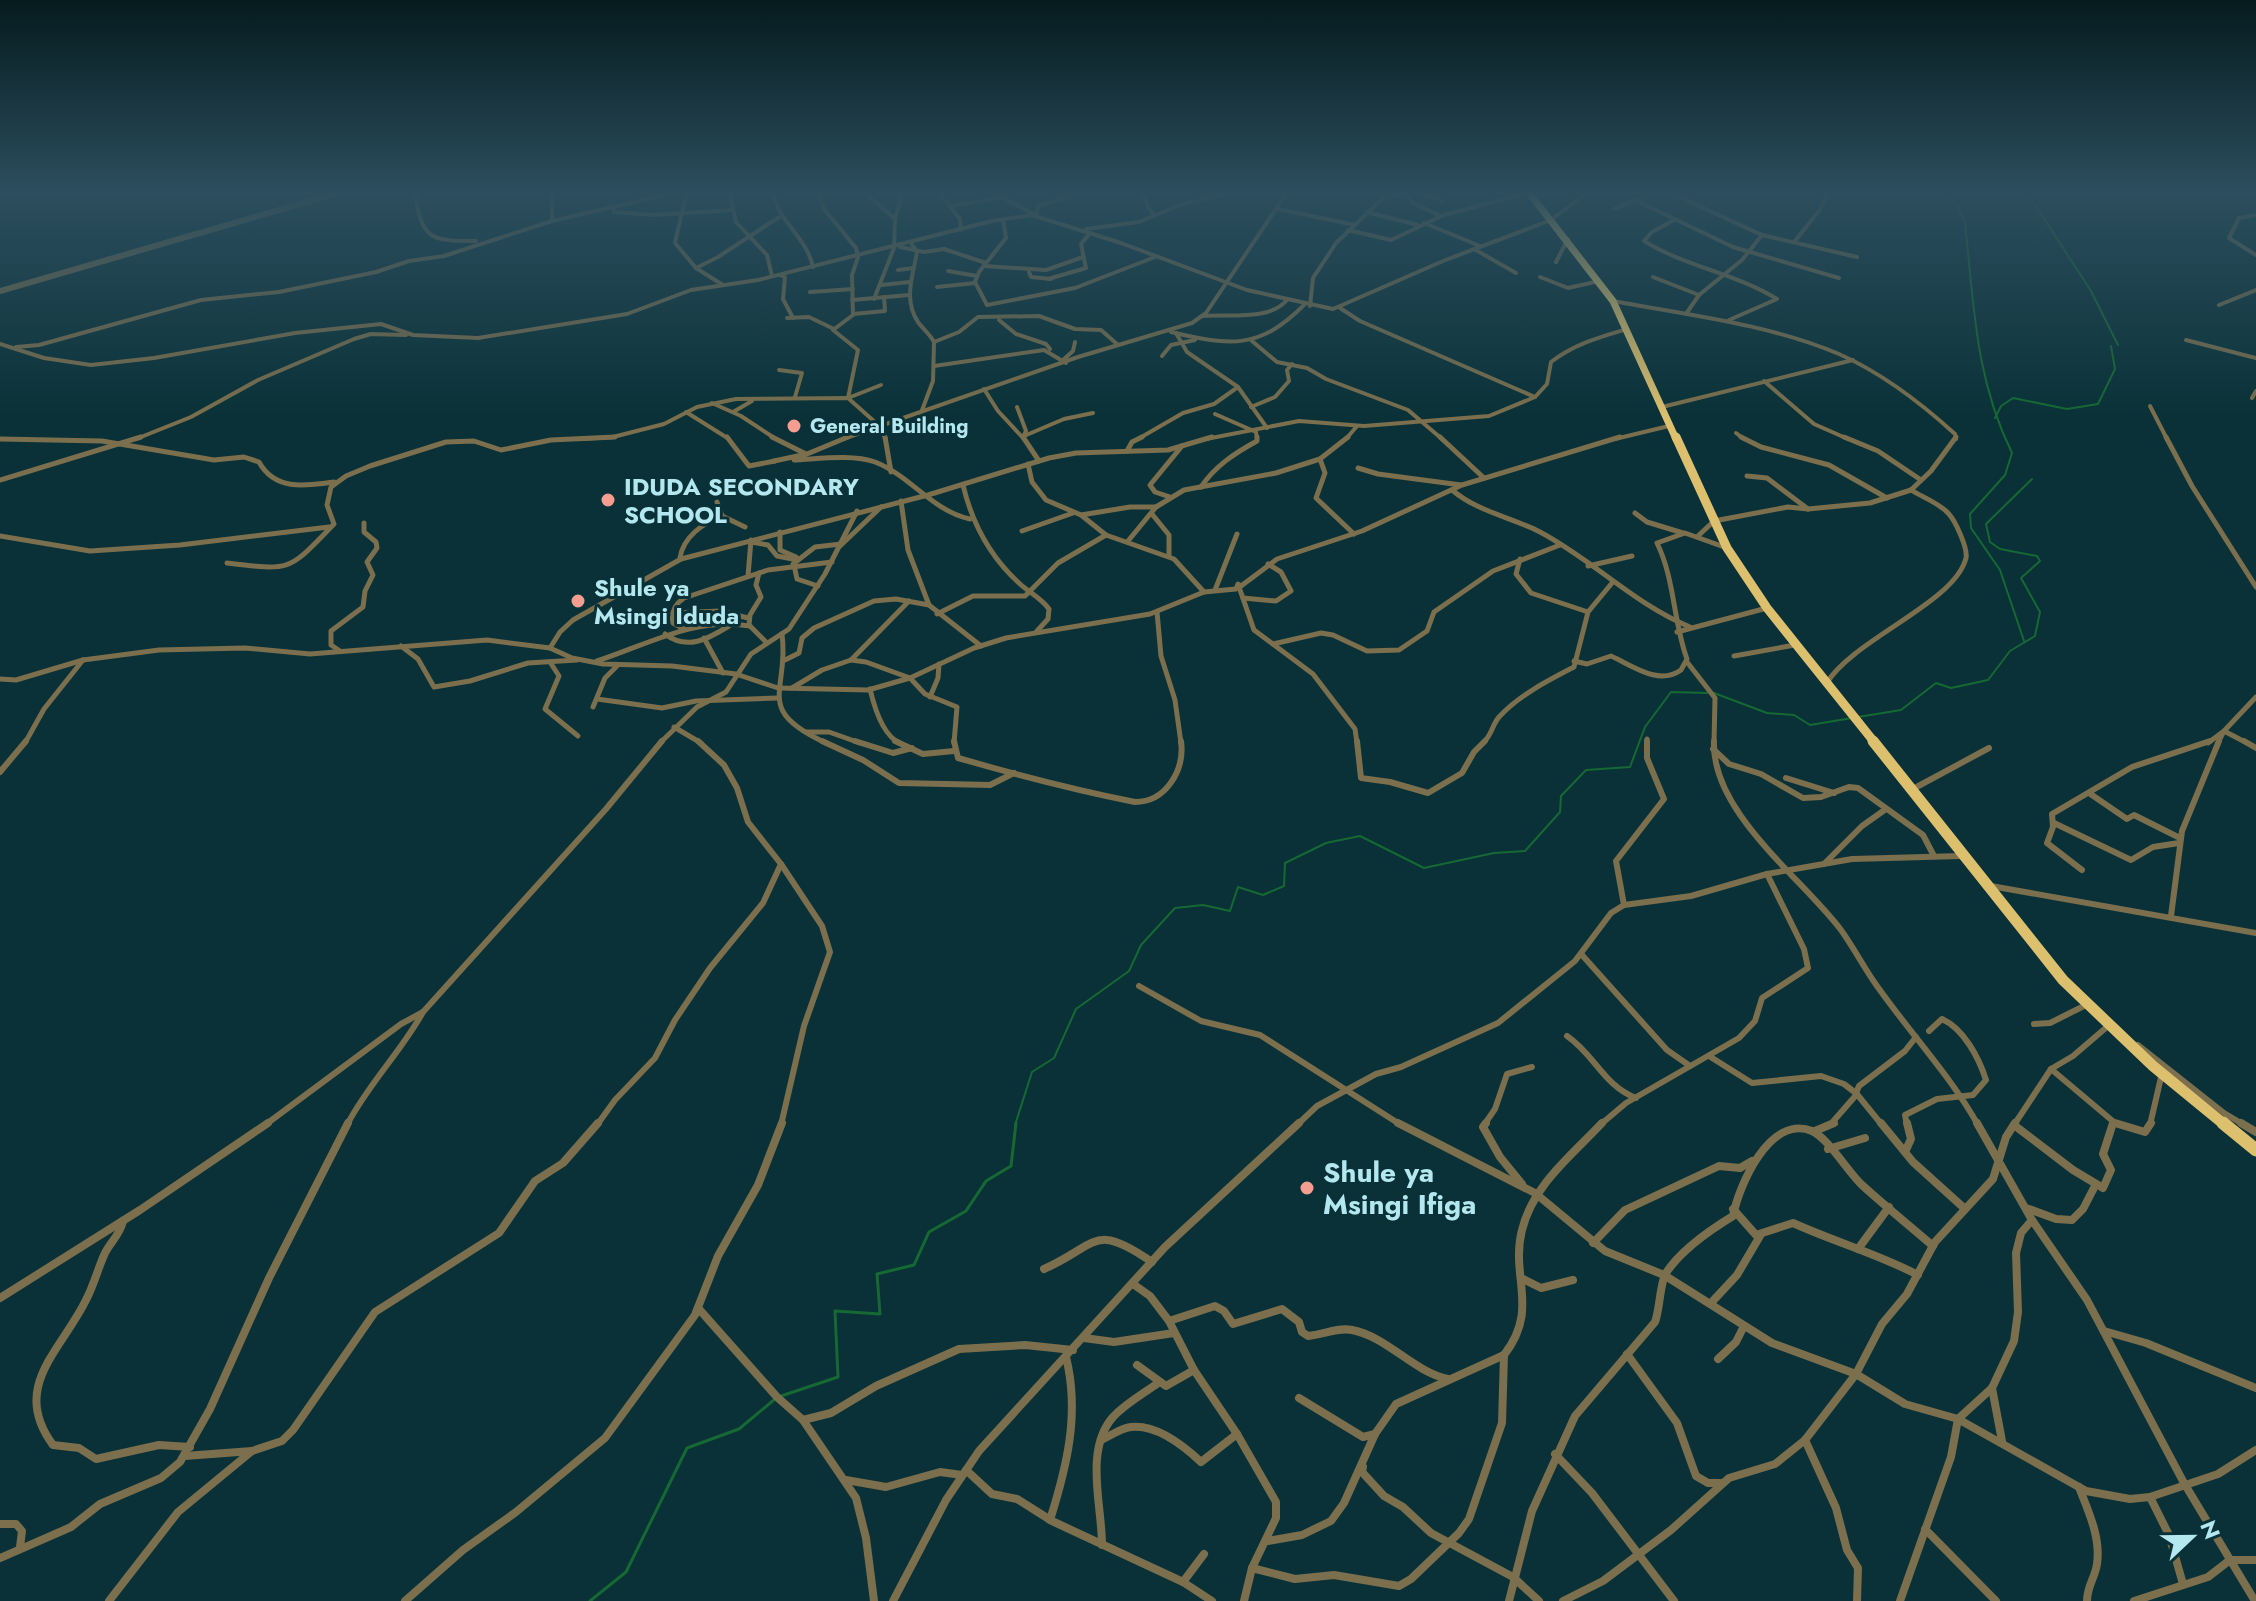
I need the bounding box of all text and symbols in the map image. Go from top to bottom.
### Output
place label: General Building [810,412,968,441]
marker: General Building [785,417,803,435]
place label: IDUDA SECONDARY SCHOOL [624,469,859,532]
marker: IDUDA SECONDARY SCHOOL [599,491,617,509]
place label: Shule ya Msingi Iduda [594,570,739,633]
marker: Shule ya Msingi Iduda [569,592,587,610]
place label: Shule ya Msingi Ifiga [1323,1152,1476,1225]
marker: Shule ya Msingi Ifiga [1298,1179,1316,1197]
north arrow [2152,1497,2232,1577]
text: N [2192,1515,2229,1544]

